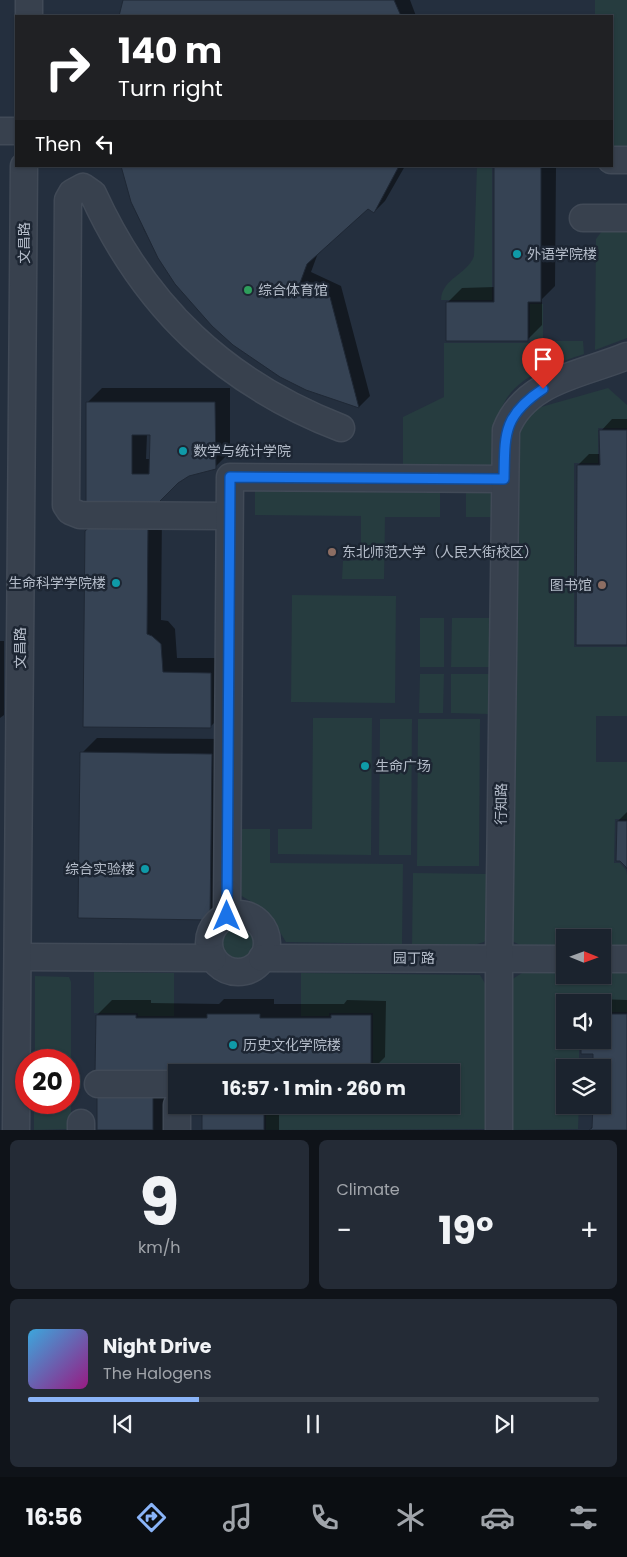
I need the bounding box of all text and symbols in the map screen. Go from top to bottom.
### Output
text: 140 m [118,26,222,75]
icon: right [35,35,100,100]
text: Turn right [118,73,223,104]
icon: left [91,130,119,158]
text: Then [35,131,81,158]
street label: 文昌路 [14,222,34,264]
place label: 外语学院楼 [527,244,597,264]
marker: 外语学院楼 [511,248,523,260]
place label: 综合体育馆 [258,280,328,300]
marker: 综合体育馆 [242,284,254,296]
pin [522,338,564,389]
icon: arrive [529,345,557,373]
place label: 数学与统计学院 [193,441,291,461]
marker: 数学与统计学院 [177,445,189,457]
place label: 东北师范大学（人民大街校区） [342,542,538,562]
marker: 东北师范大学（人民大街校区） [326,546,338,558]
place label: 生命科学学院楼 [8,573,106,593]
place label: 图书馆 [550,575,592,595]
marker: 生命科学学院楼 [110,577,122,589]
marker: 图书馆 [596,579,608,591]
street label: 文昌路 [10,627,30,669]
place label: 生命广场 [375,756,431,776]
marker: 生命广场 [359,760,371,772]
street label: 行知路 [491,783,511,825]
place label: 综合实验楼 [65,859,135,879]
marker: 综合实验楼 [139,863,151,875]
position arrow [200,889,252,941]
north arrow [556,929,611,984]
map controls [556,929,611,1114]
street label: 园丁路 [393,948,435,968]
button: sound [556,994,611,1049]
place label: 历史文化学院楼 [243,1035,341,1055]
marker: 历史文化学院楼 [227,1039,239,1051]
speed limit sign: 20 [15,1049,80,1114]
button: layers [556,1059,611,1114]
text: 16:57 · 1 min · 260 m [222,1075,406,1102]
text: 9 [139,1157,179,1248]
text: Climate [337,1178,400,1201]
text: 19° [438,1204,494,1257]
text: − [337,1211,352,1250]
text: + [580,1211,599,1250]
text: km/h [138,1236,181,1259]
text: Night Drive [103,1333,212,1360]
text: The Halogens [103,1362,211,1385]
icon: previous [109,1410,137,1438]
icon: pause [299,1410,327,1438]
icon: next [490,1410,518,1438]
icon: directions [134,1500,169,1535]
icon: music [220,1500,255,1535]
icon: phone [307,1500,342,1535]
icon: climate [393,1500,428,1535]
icon: car [480,1500,515,1535]
icon: filters [566,1500,601,1535]
text: 16:56 [26,1502,83,1533]

